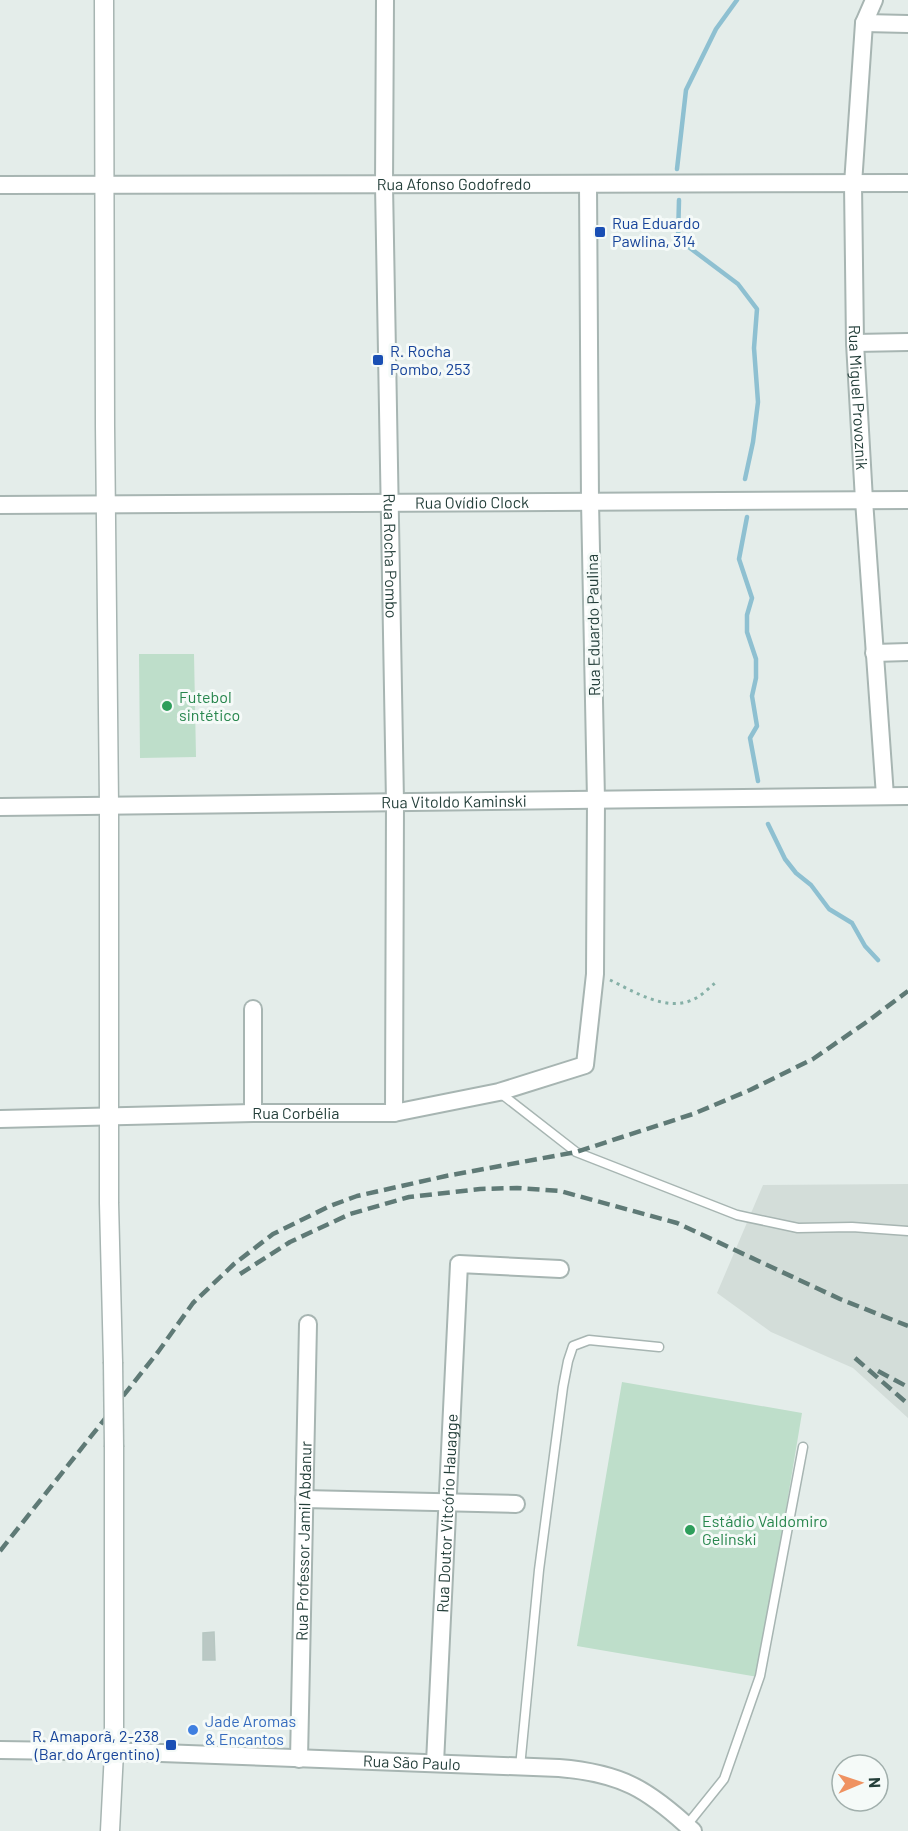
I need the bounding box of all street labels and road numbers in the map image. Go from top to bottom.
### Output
street label: Rua Afonso Godofredo [377,174,531,193]
street label: Rua Miguel Provoznik [846,325,872,471]
street label: Rua Ovídio Clock [415,492,529,512]
street label: Rua Rocha Pombo [380,493,402,619]
street label: Rua Eduardo Paulina [582,554,603,696]
street label: Rua Vitoldo Kaminski [381,791,527,811]
street label: Rua Corbélia [252,1103,340,1122]
street label: Rua Doutor Vitcório Hauagge [432,1413,461,1613]
street label: Rua Professor Jamil Abdanur [291,1441,315,1641]
street label: Rua São Paulo [363,1751,461,1773]

